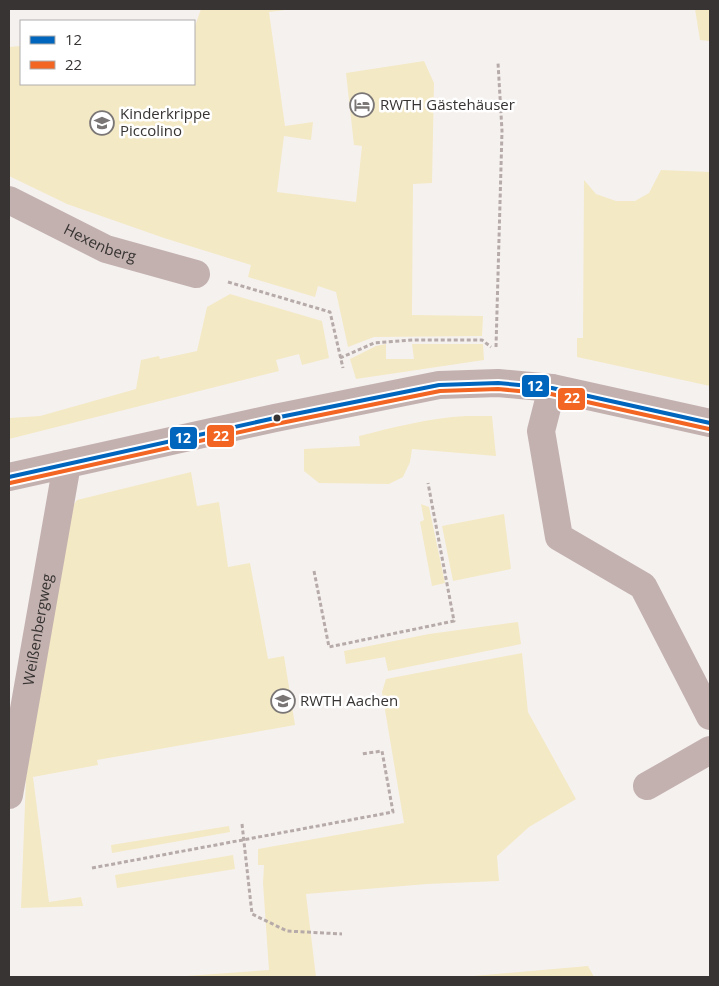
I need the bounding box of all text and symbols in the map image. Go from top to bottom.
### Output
legend [20,20,195,85]
text: 12 [65,29,82,49]
text: 22 [65,54,82,74]
hotel icon: RWTH Gästehäuser [349,92,375,118]
place label: RWTH Gästehäuser [380,94,515,114]
place label: Kinderkrippe Piccolino [120,103,210,140]
school or university icon: Kinderkrippe Piccolino [89,110,115,136]
street label: Hexenberg [61,218,139,266]
line badge: 12 [521,374,550,398]
text: 12 [527,376,543,395]
line badge: 22 [557,387,586,411]
text: 22 [564,388,580,407]
unlabelled marker [272,413,282,423]
line badge: 22 [206,424,235,448]
line badge: 12 [169,426,198,450]
text: 22 [213,426,229,445]
text: 12 [175,428,191,447]
street label: Weißenbergweg [17,572,57,687]
school or university icon: RWTH Aachen [270,688,296,714]
place label: RWTH Aachen [300,690,398,710]

